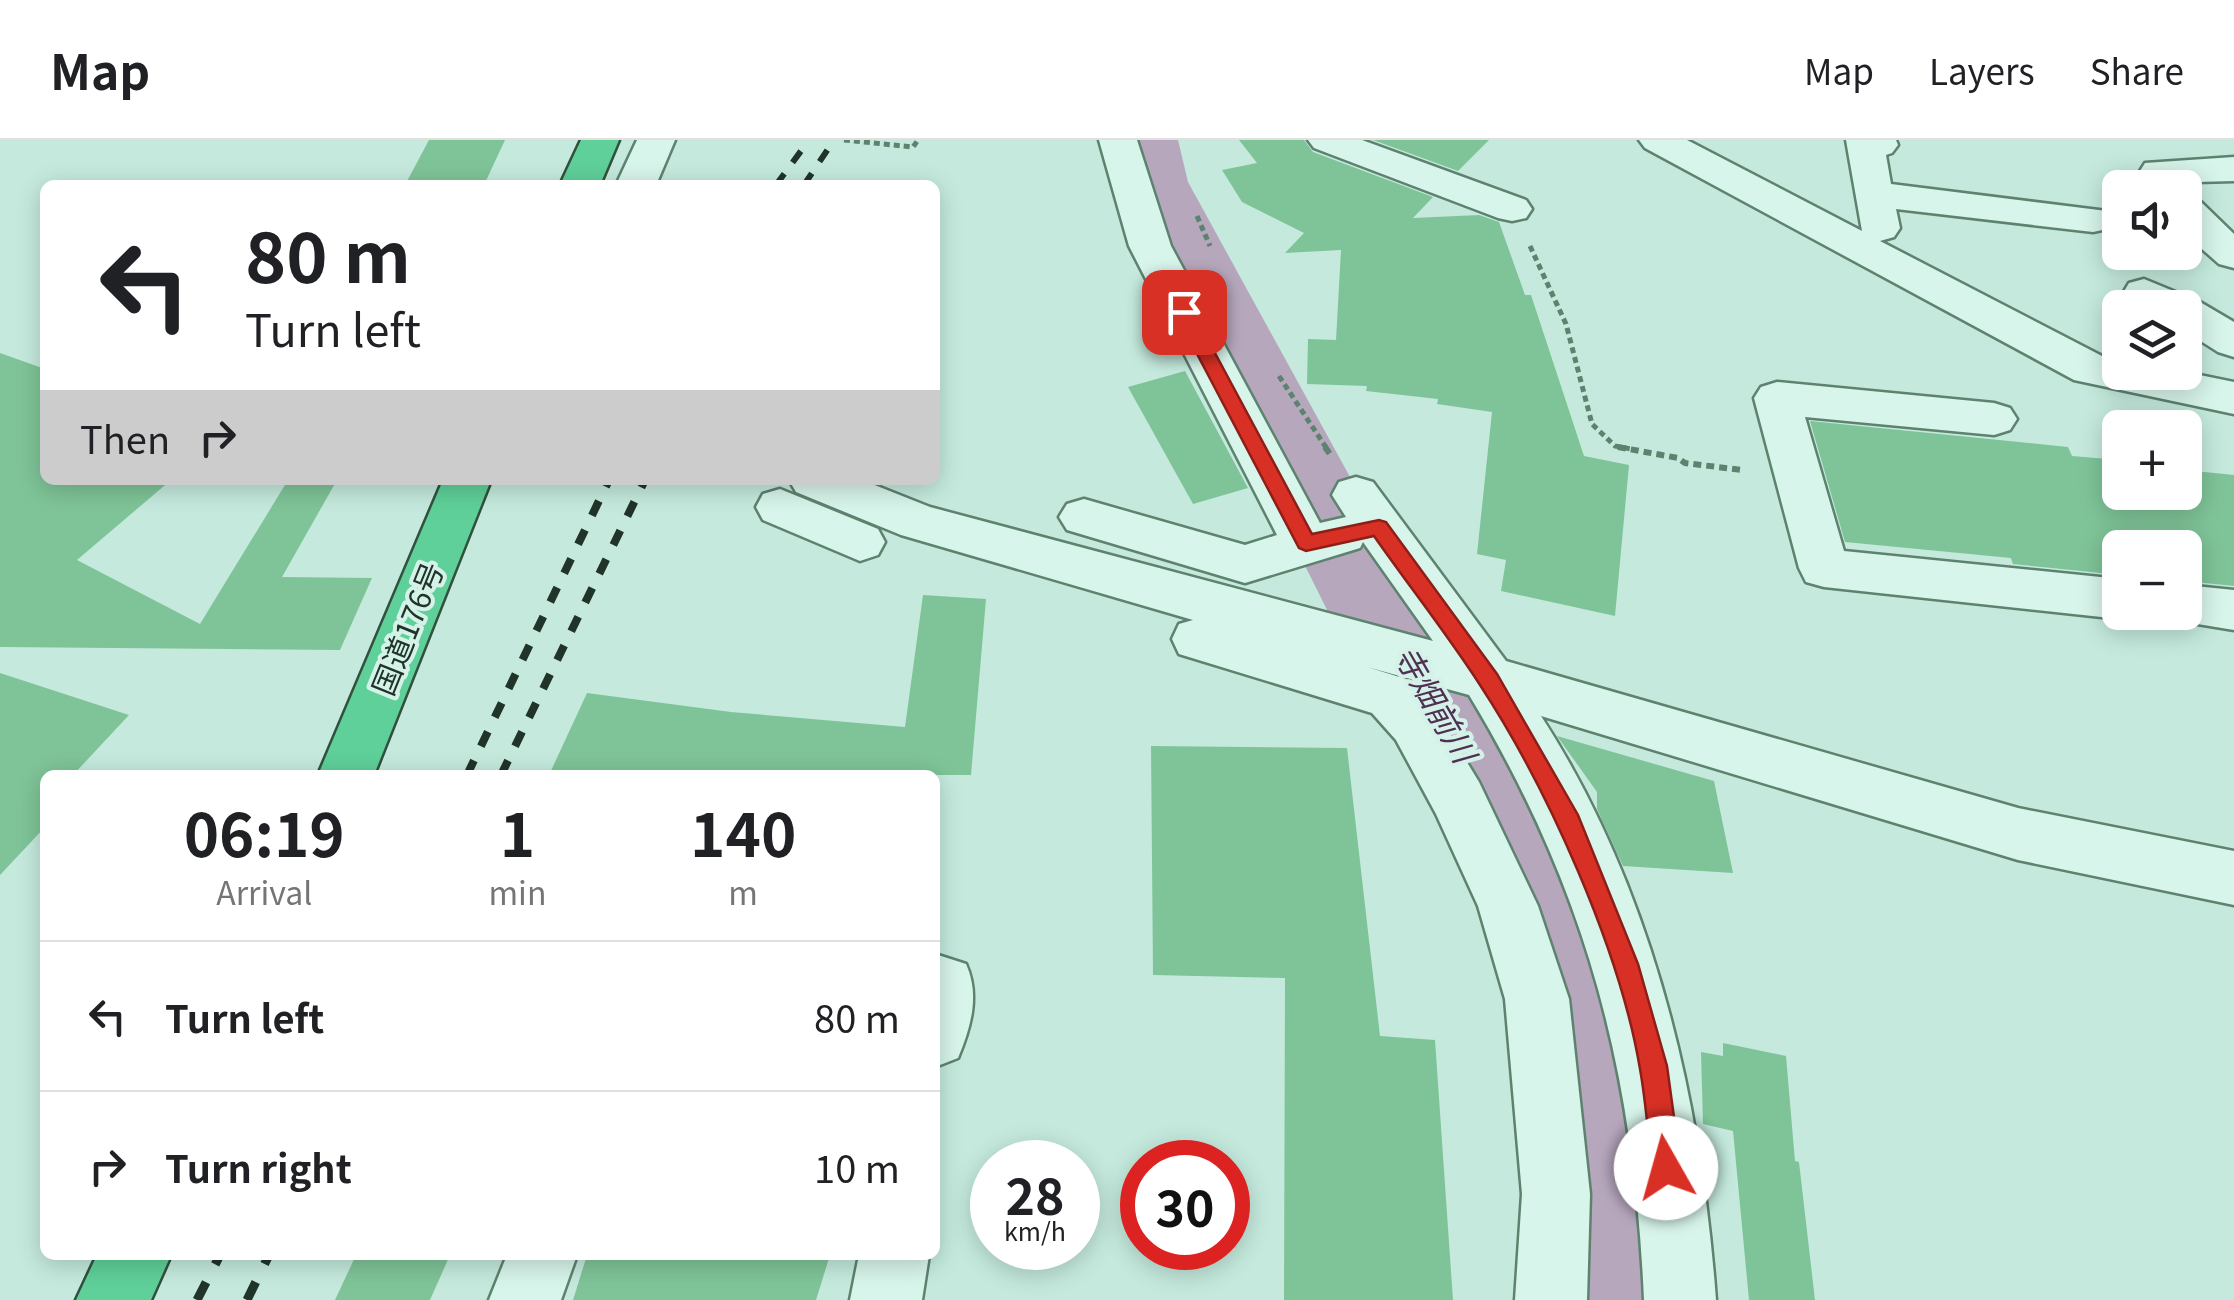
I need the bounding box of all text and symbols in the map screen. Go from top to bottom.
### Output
text: Map [50,34,150,104]
text: Map [1804,44,1874,95]
text: Layers [1929,44,2035,95]
text: Share [2090,44,2184,95]
map controls [2102,170,2202,630]
button: sound [2102,170,2202,270]
text: 80 m [245,202,411,303]
icon: left [80,220,210,350]
pin [1142,270,1227,355]
icon: arrive [1157,285,1212,340]
button: layers [2102,290,2202,390]
text: Turn left [245,295,421,360]
text: Then [80,410,170,465]
icon: right [190,410,245,465]
button: + [2102,410,2202,510]
button: − [2102,530,2202,630]
street label: 国道176号 [359,555,453,701]
water label: 寺畑前川 [1385,636,1490,773]
text: 06:19 [184,787,345,874]
text: 1 [500,787,535,874]
text: 140 [690,787,796,874]
text: Arrival [216,868,312,914]
text: min [488,868,546,914]
text: m [728,868,758,914]
icon: left [80,989,135,1044]
text: Turn left [165,989,324,1044]
text: 80 m [814,989,900,1044]
position arrow [1614,1116,1718,1220]
icon: right [80,1139,135,1194]
text: Turn right [165,1139,352,1194]
text: 10 m [814,1139,900,1194]
speed limit sign: 30 [1120,1140,1250,1270]
text: 28 [1006,1157,1065,1229]
text: km/h [1004,1212,1066,1248]

